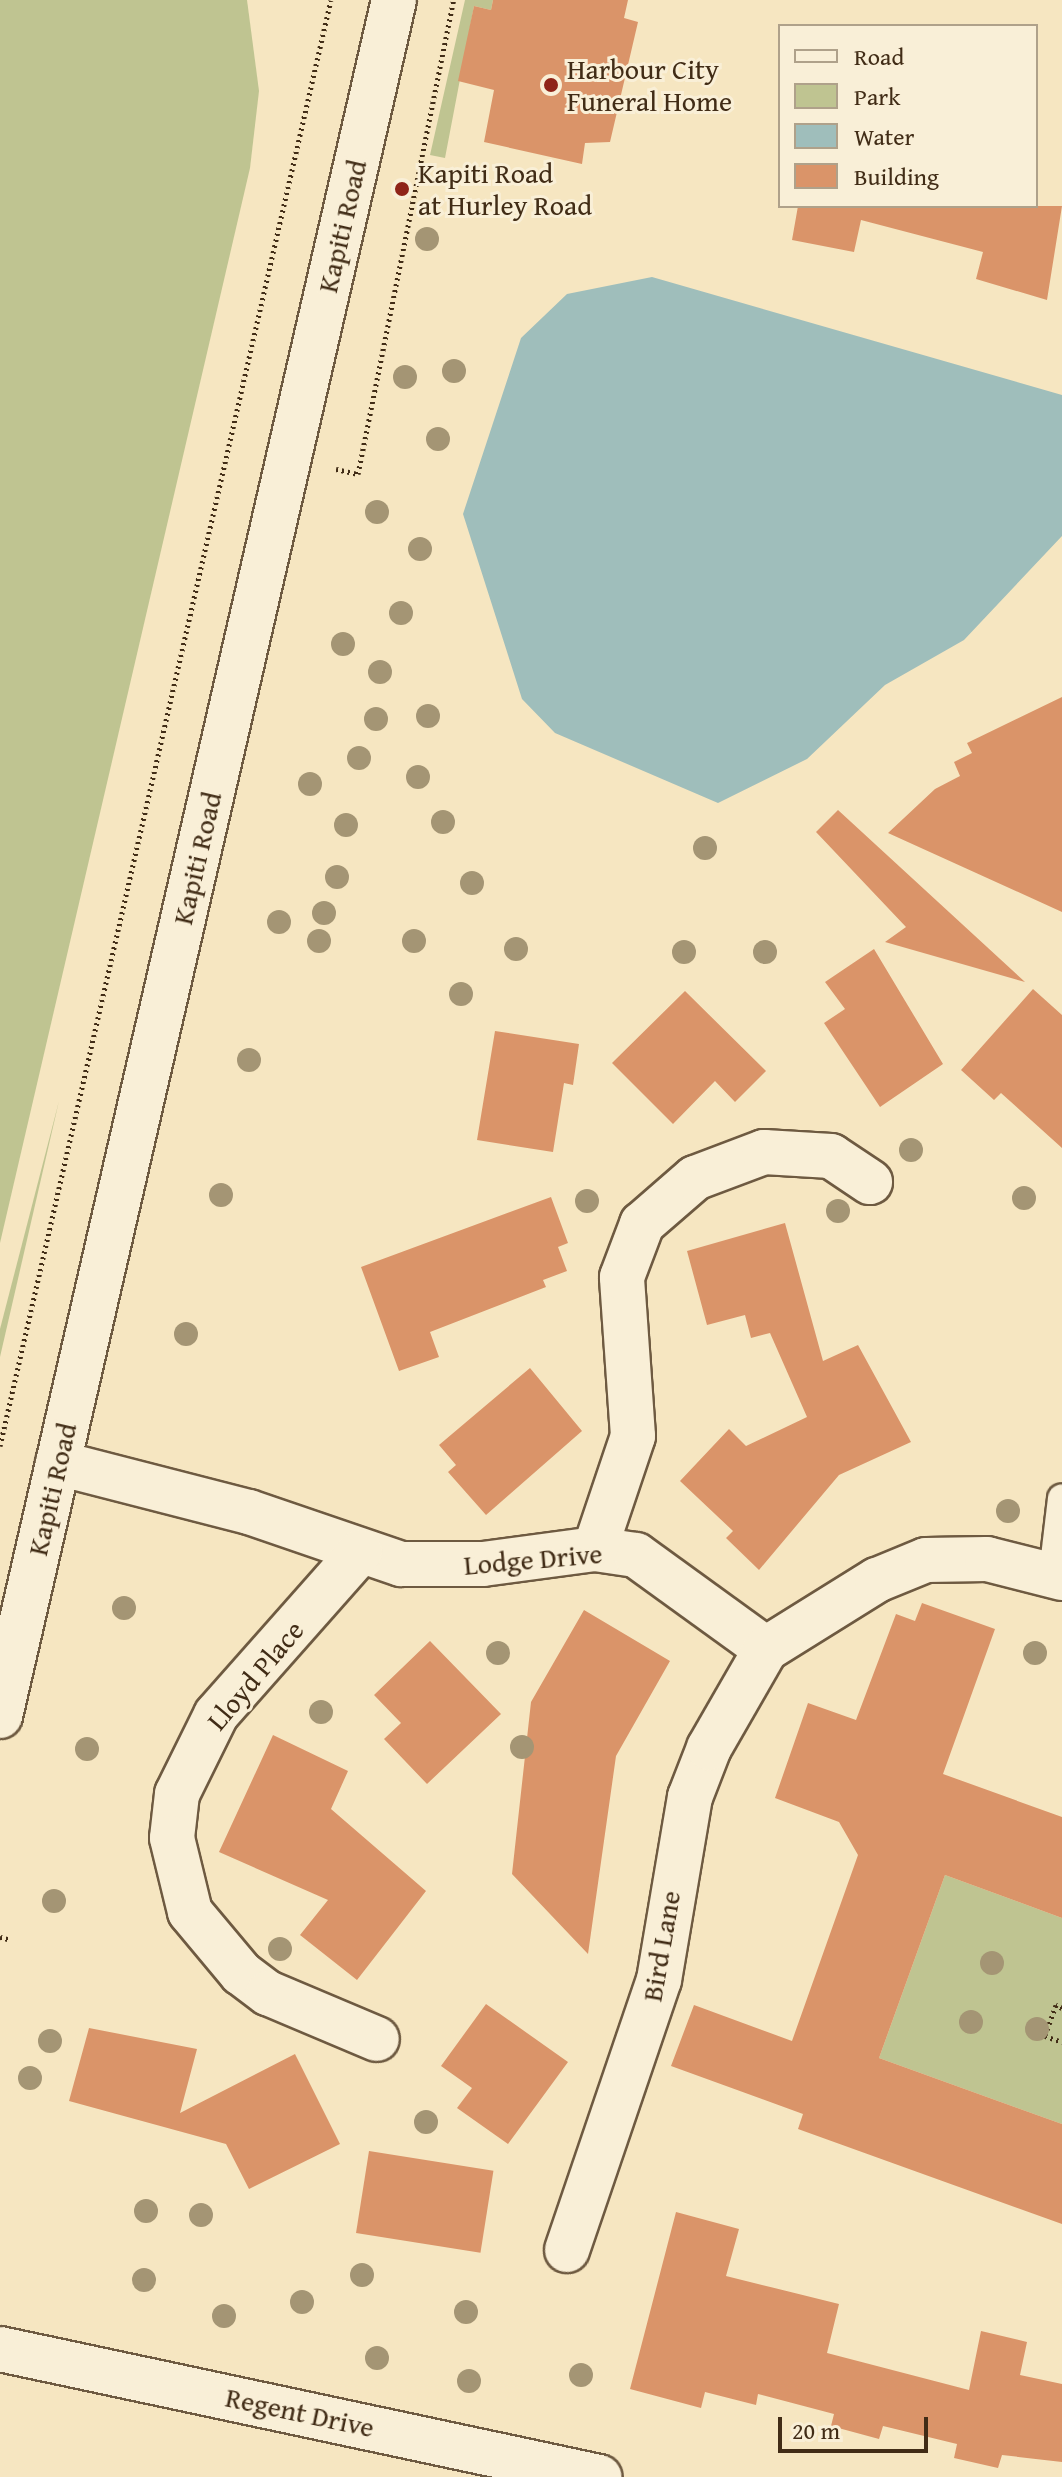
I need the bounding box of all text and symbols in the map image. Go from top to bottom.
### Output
legend [778,24,1038,208]
text: Road [854,39,904,74]
place label: Harbour City Funeral Home [567,52,732,118]
marker: Harbour City Funeral Home [542,76,560,94]
text: Park [854,79,900,114]
text: Water [854,119,914,154]
street label: Kapiti Road [310,156,374,296]
place label: Kapiti Road at Hurley Road [418,156,592,222]
text: Building [854,159,939,194]
marker: Kapiti Road at Hurley Road [393,180,411,198]
street label: Kapiti Road [165,788,229,928]
street label: Kapiti Road [20,1419,84,1559]
street label: Lodge Drive [462,1536,604,1582]
street label: Lloyd Place [200,1613,310,1737]
street label: Bird Lane [635,1888,687,2004]
street label: Regent Drive [223,2380,377,2444]
scale bar [782,2401,932,2451]
text: 20 m [792,2413,840,2448]

